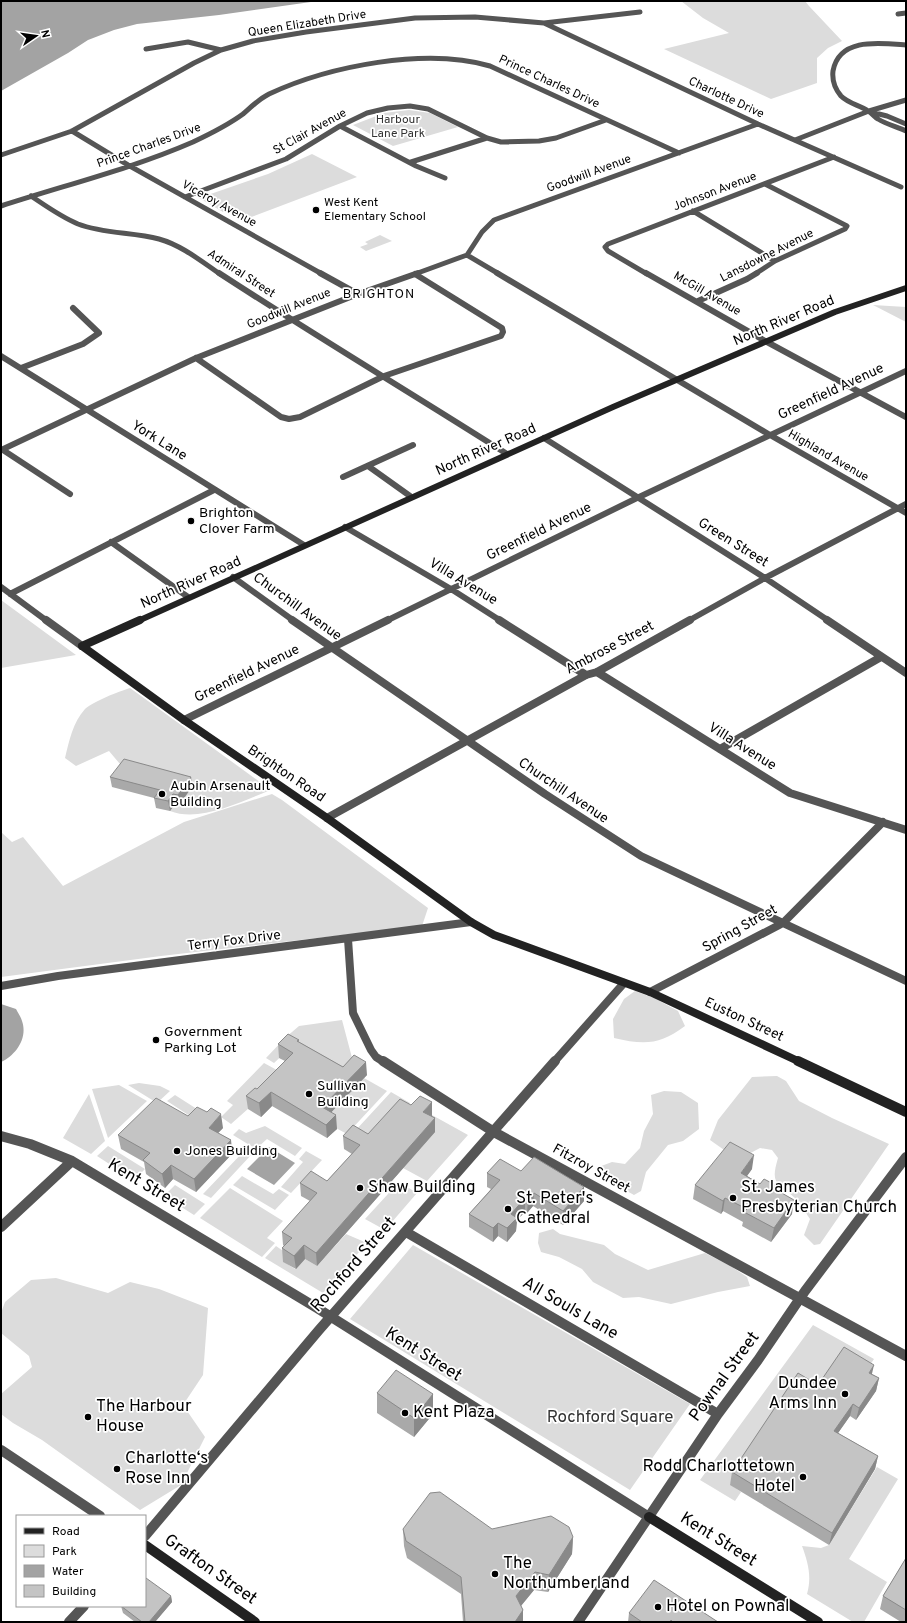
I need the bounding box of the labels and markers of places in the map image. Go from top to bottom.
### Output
place label: West Kent Elementary School [324,195,426,225]
marker: West Kent Elementary School [311,205,321,215]
place label: Brighton Clover Farm [199,505,275,538]
marker: Brighton Clover Farm [186,516,196,526]
place label: Aubin Arsenault Building [170,778,270,811]
marker: Aubin Arsenault Building [157,789,167,799]
place label: Government Parking Lot [164,1024,242,1057]
marker: Government Parking Lot [151,1035,161,1045]
place label: Sullivan Building [317,1078,369,1111]
marker: Sullivan Building [304,1089,314,1099]
place label: Jones Building [185,1143,277,1160]
marker: Jones Building [172,1146,182,1156]
place label: Shaw Building [368,1177,476,1199]
place label: St. James Presbyterian Church [741,1177,897,1219]
marker: Shaw Building [355,1183,365,1193]
place label: St. Peter's Cathedral [516,1188,593,1230]
marker: St. James Presbyterian Church [728,1193,738,1203]
marker: St. Peter's Cathedral [503,1204,513,1214]
place label: Dundee Arms Inn [768,1373,837,1415]
marker: Dundee Arms Inn [840,1389,850,1399]
place label: The Harbour House [96,1396,192,1438]
place label: Kent Plaza [413,1402,494,1424]
marker: Kent Plaza [400,1408,410,1418]
marker: The Harbour House [83,1412,93,1422]
place label: Charlotte‘s Rose Inn [125,1448,208,1490]
place label: Rodd Charlottetown Hotel [642,1456,795,1498]
marker: Charlotte‘s Rose Inn [112,1464,122,1474]
marker: Rodd Charlottetown Hotel [798,1472,808,1482]
place label: The Northumberland [503,1553,630,1595]
marker: The Northumberland [490,1569,500,1579]
place label: Hotel on Pownal [666,1596,789,1618]
marker: Hotel on Pownal [653,1602,663,1612]

